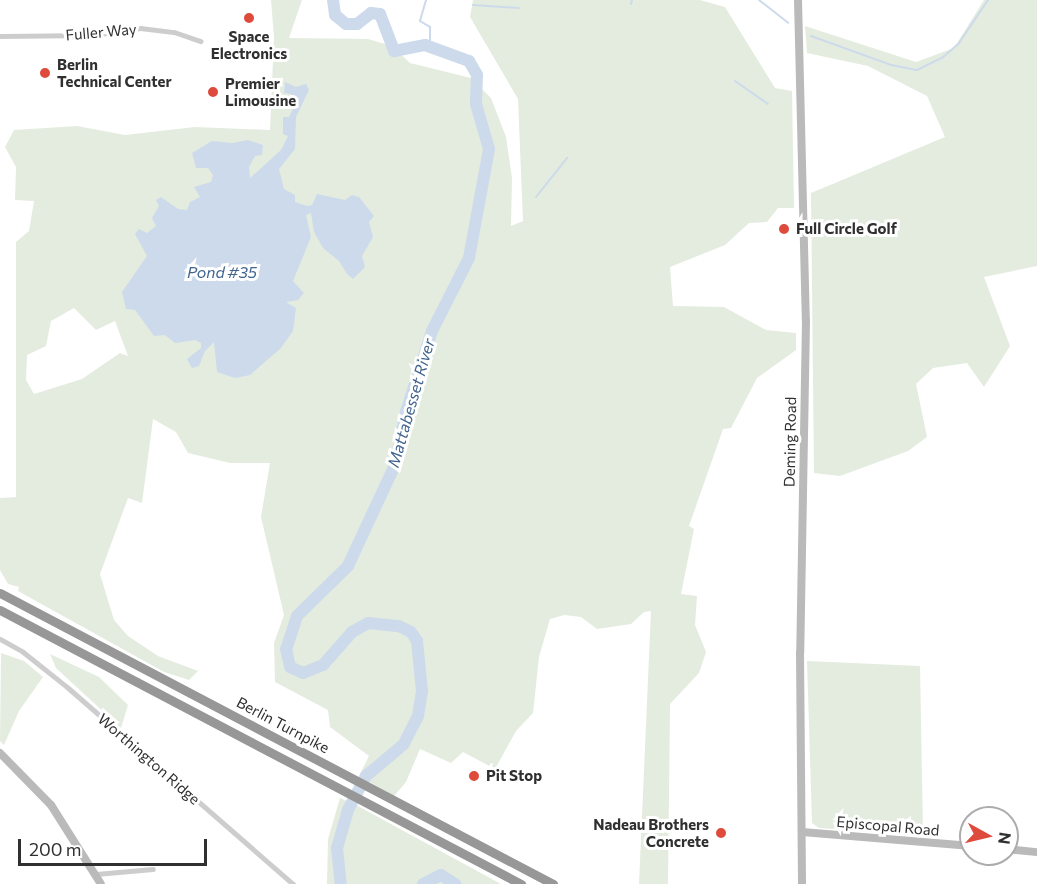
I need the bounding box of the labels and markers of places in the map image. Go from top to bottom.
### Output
marker: Space Electronics [242,11,256,25]
place label: Space Electronics [211,27,287,62]
place label: Berlin Technical Center [57,55,172,90]
marker: Berlin Technical Center [38,66,52,80]
place label: Premier Limousine [225,74,296,109]
marker: Premier Limousine [206,85,220,99]
place label: Full Circle Golf [796,220,897,238]
marker: Full Circle Golf [777,222,791,236]
place label: Pit Stop [486,767,542,785]
marker: Pit Stop [467,769,481,783]
place label: Nadeau Brothers Concrete [593,815,709,850]
marker: Nadeau Brothers Concrete [714,826,728,840]

